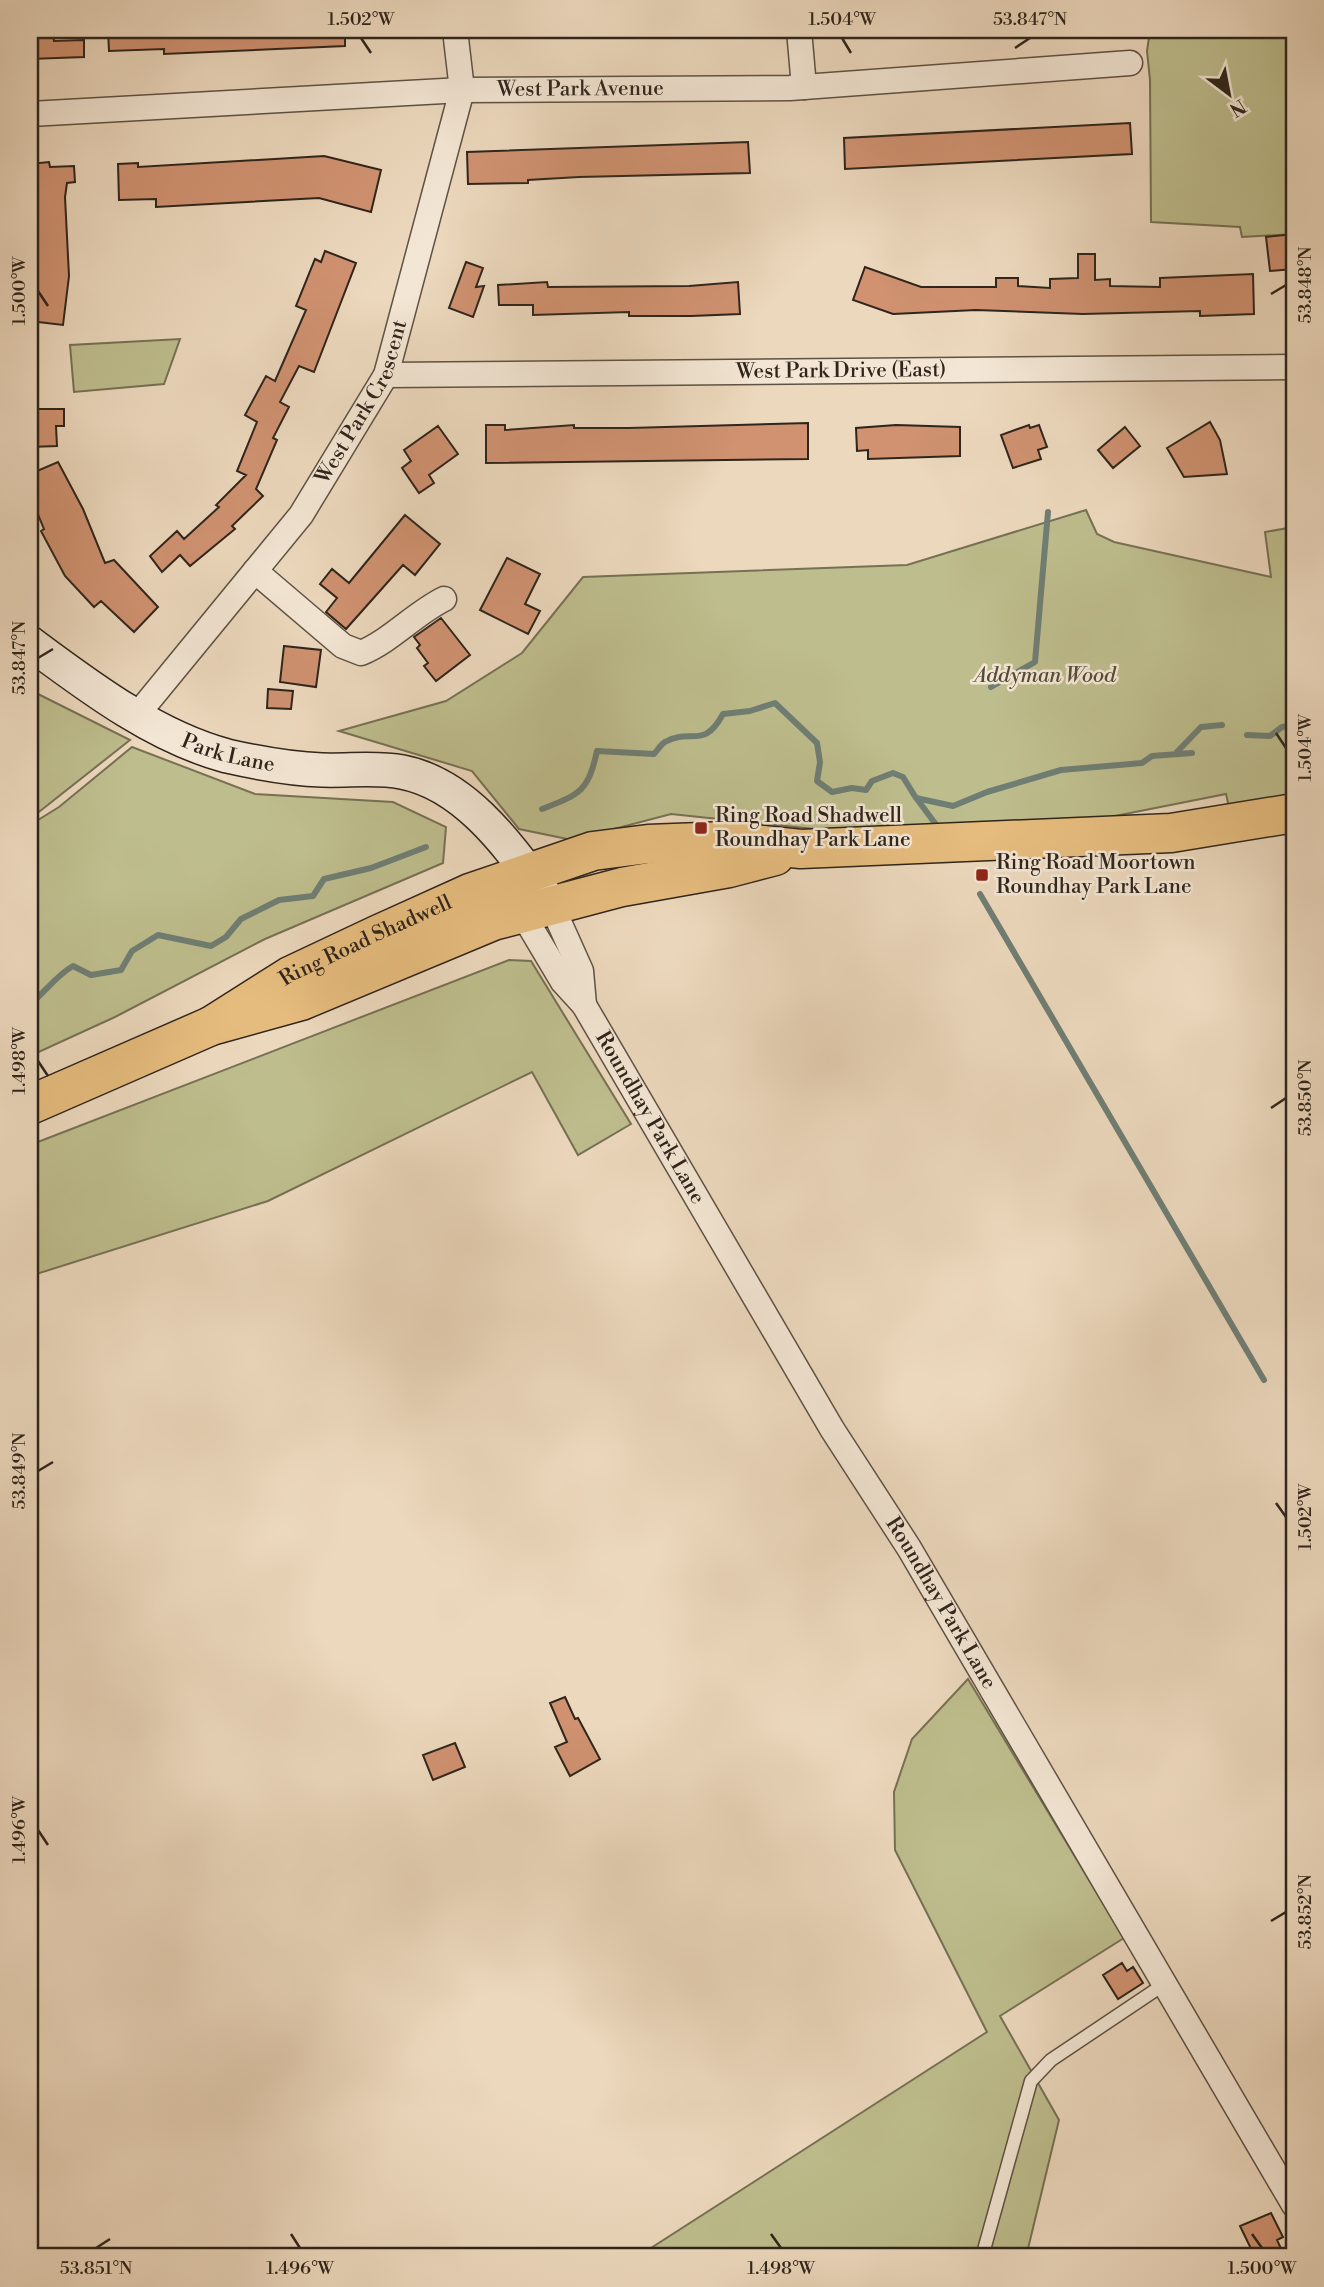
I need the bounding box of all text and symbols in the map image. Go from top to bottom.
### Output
text: 1.502°W [328,8,395,31]
text: 1.504°W [808,8,876,31]
text: 53.847°N [993,8,1068,31]
north arrow [1194,60,1264,130]
street label: West Park Avenue [496,76,664,103]
text: N [1225,93,1250,122]
text: 53.848°N [1294,246,1317,323]
text: 1.500°W [8,256,31,325]
street label: West Park Crescent [309,317,413,490]
street label: West Park Drive (East) [735,357,946,385]
text: 53.847°N [8,620,31,695]
park label: Addyman Wood [972,663,1117,689]
text: 1.504°W [1294,714,1317,782]
street label: Park Lane [177,728,277,778]
place label: Ring Road Shadwell Roundhay Park Lane [715,803,911,853]
marker: Ring Road Shadwell Roundhay Park Lane [693,820,709,836]
place label: Ring Road Moortown Roundhay Park Lane [996,850,1196,900]
marker: Ring Road Moortown Roundhay Park Lane [974,867,990,883]
street label: Ring Road Shadwell [275,890,456,992]
text: 1.498°W [8,1027,31,1095]
street label: Roundhay Park Lane [589,1027,711,1209]
text: 53.850°N [1294,1059,1317,1136]
text: 53.849°N [8,1432,31,1509]
text: 1.502°W [1294,1483,1317,1550]
street label: Roundhay Park Lane [879,1512,1002,1694]
text: 1.496°W [8,1796,31,1864]
text: 53.852°N [1294,1874,1317,1950]
text: 53.851°N [60,2257,133,2280]
text: 1.496°W [266,2257,334,2280]
text: 1.498°W [747,2257,815,2280]
text: 1.500°W [1228,2257,1297,2280]

